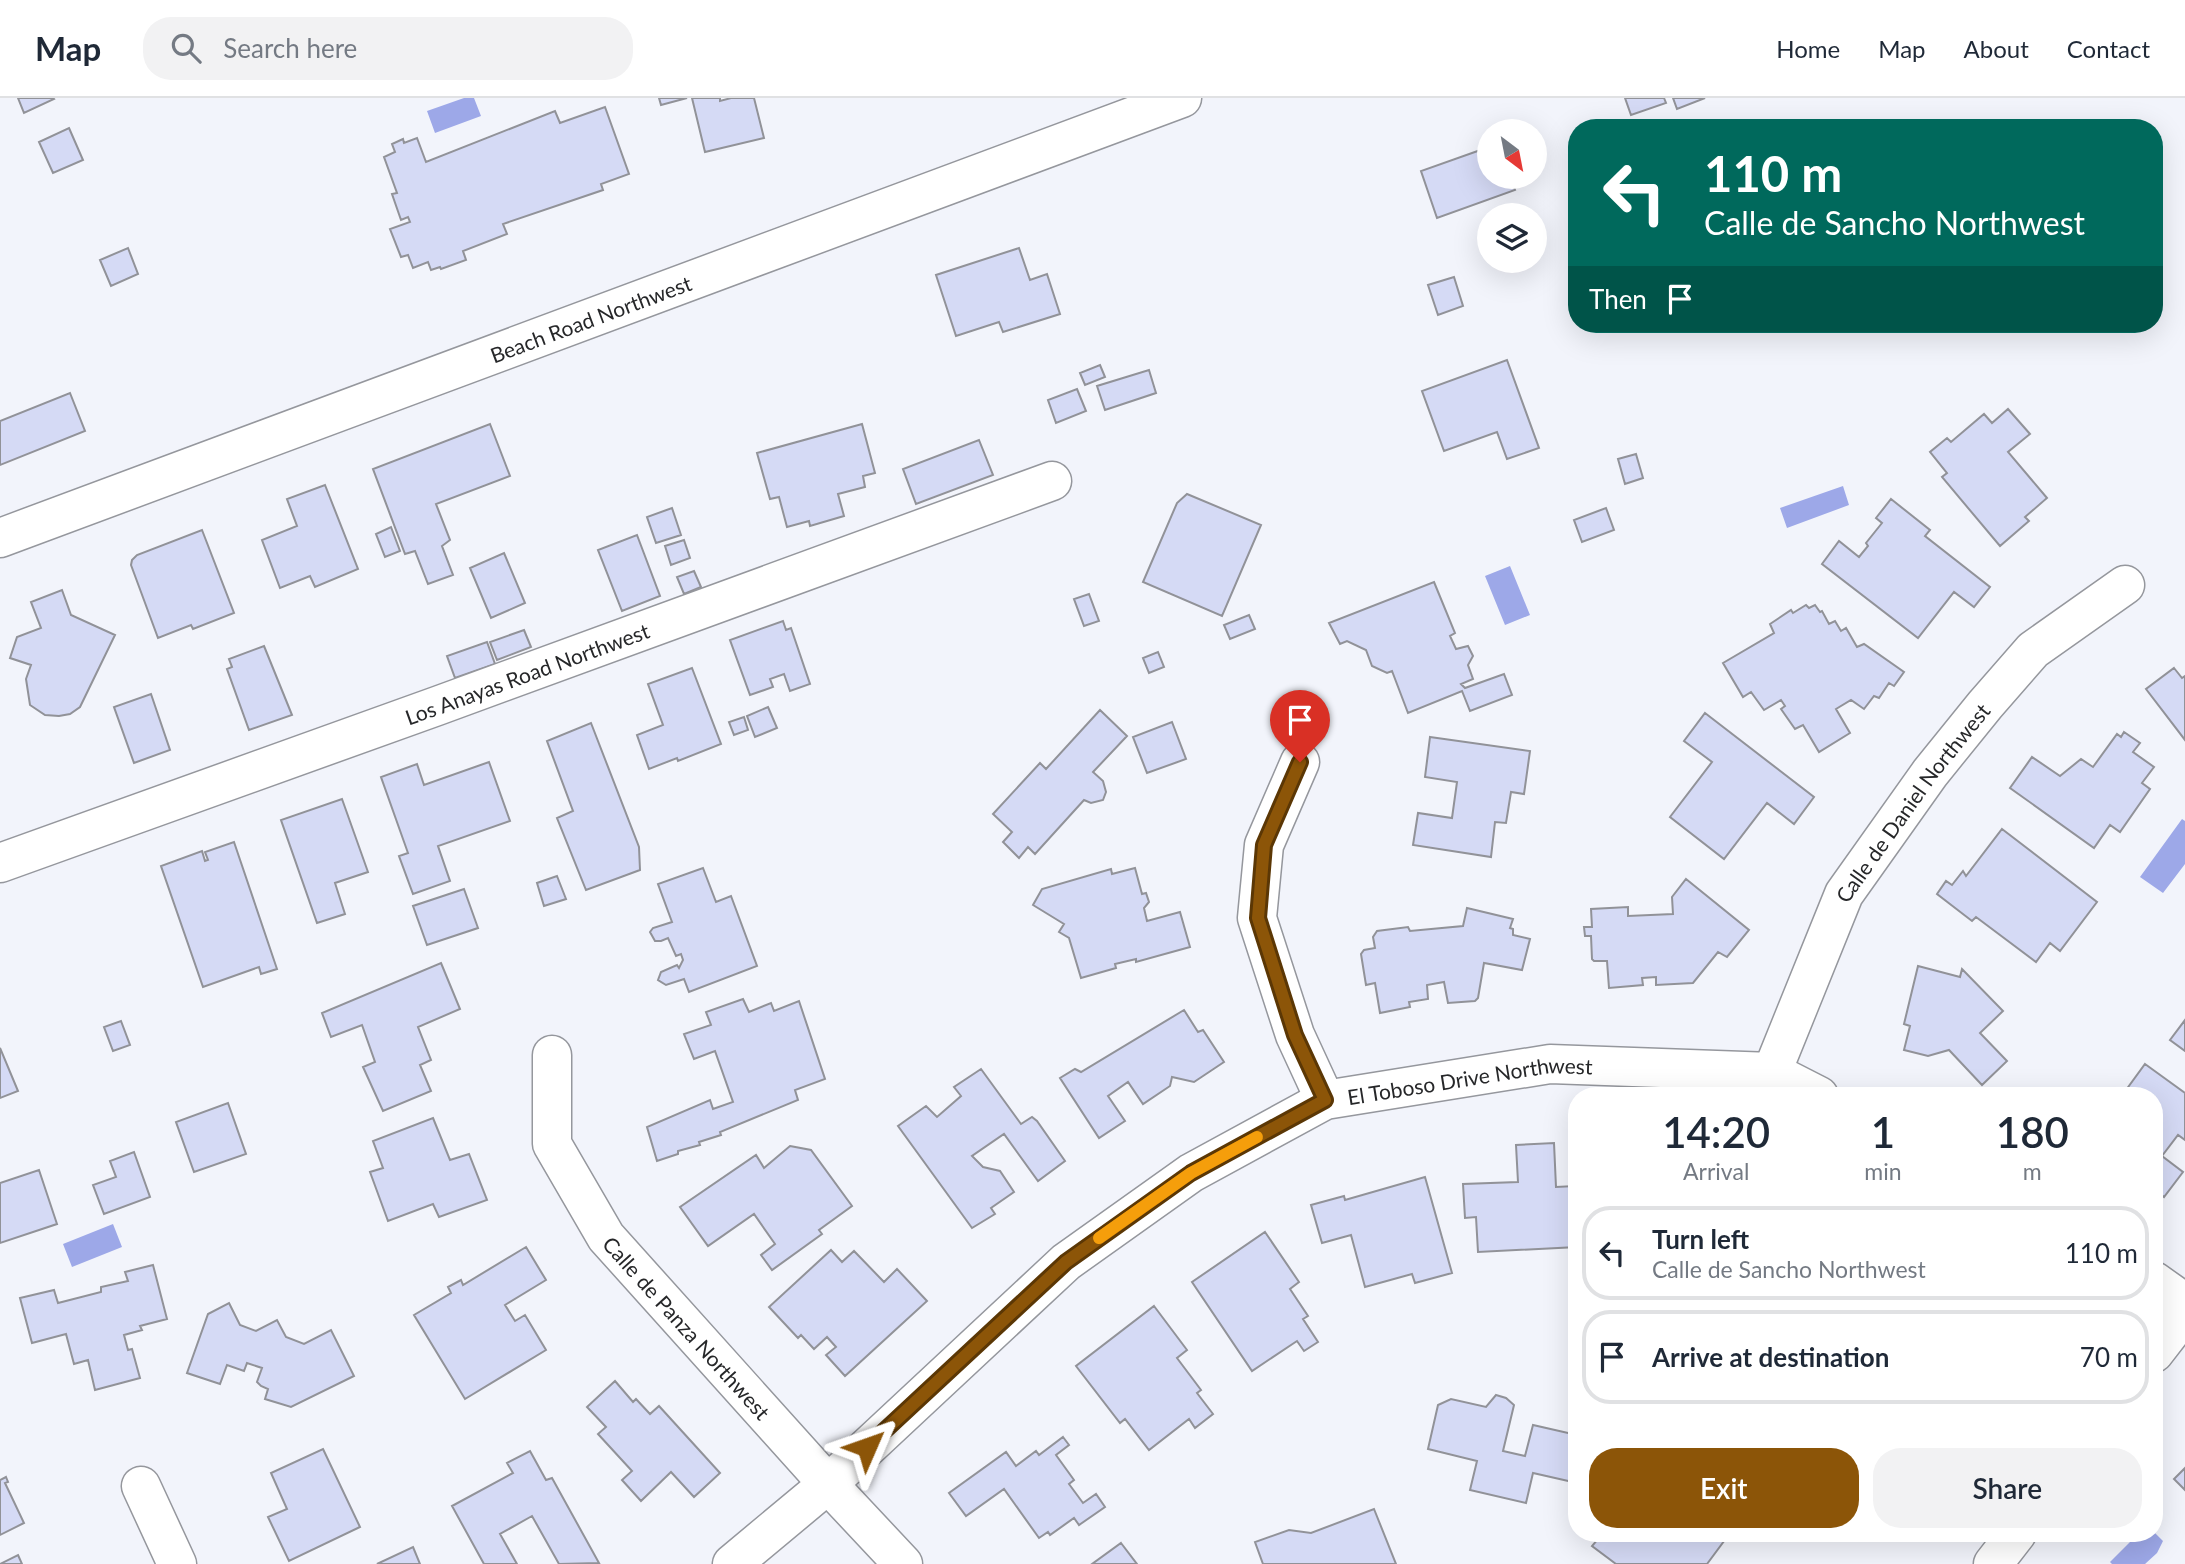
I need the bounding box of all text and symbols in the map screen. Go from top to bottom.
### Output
search box [143,17,633,80]
text: Map [35,28,101,68]
icon: search [167,29,205,67]
text: Search here [223,32,357,64]
text: Home [1776,34,1840,63]
text: Map [1878,34,1926,63]
text: About [1964,34,2029,63]
text: Contact [2067,34,2150,63]
north arrow [1477,119,1547,189]
map controls [1477,119,1547,273]
text: 110 m [1704,144,1842,202]
icon: left [1589,147,1680,238]
button: layers [1477,203,1547,273]
text: Calle de Sancho Northwest [1704,203,2085,242]
street label: Beach Road Northwest [486,269,695,367]
icon: arrive [1661,280,1699,318]
text: Then [1589,283,1647,315]
street label: Los Anayas Road Northwest [401,617,653,729]
pin [1270,690,1330,762]
street label: Calle de Daniel Northwest [1830,697,1994,905]
icon: arrive [1281,701,1319,739]
street label: El Toboso Drive Northwest [1345,1051,1593,1109]
text: 14:20 [1662,1107,1770,1157]
text: 1 [1871,1107,1895,1157]
text: 180 [1996,1107,2069,1157]
text: Arrival [1683,1157,1749,1185]
text: min [1864,1157,1902,1185]
text: m [2023,1157,2042,1185]
text: Turn left [1652,1223,1749,1255]
street label: Calle de Panza Northwest [599,1231,776,1424]
icon: left [1593,1234,1631,1272]
text: 110 m [2065,1237,2138,1269]
text: Calle de Sancho Northwest [1652,1255,1926,1283]
icon: arrive [1593,1338,1631,1376]
text: Arrive at destination [1652,1341,1889,1373]
text: 70 m [2080,1341,2138,1373]
position arrow [830,1410,904,1484]
button: Exit [1589,1448,1859,1528]
button: Share [1873,1448,2142,1528]

